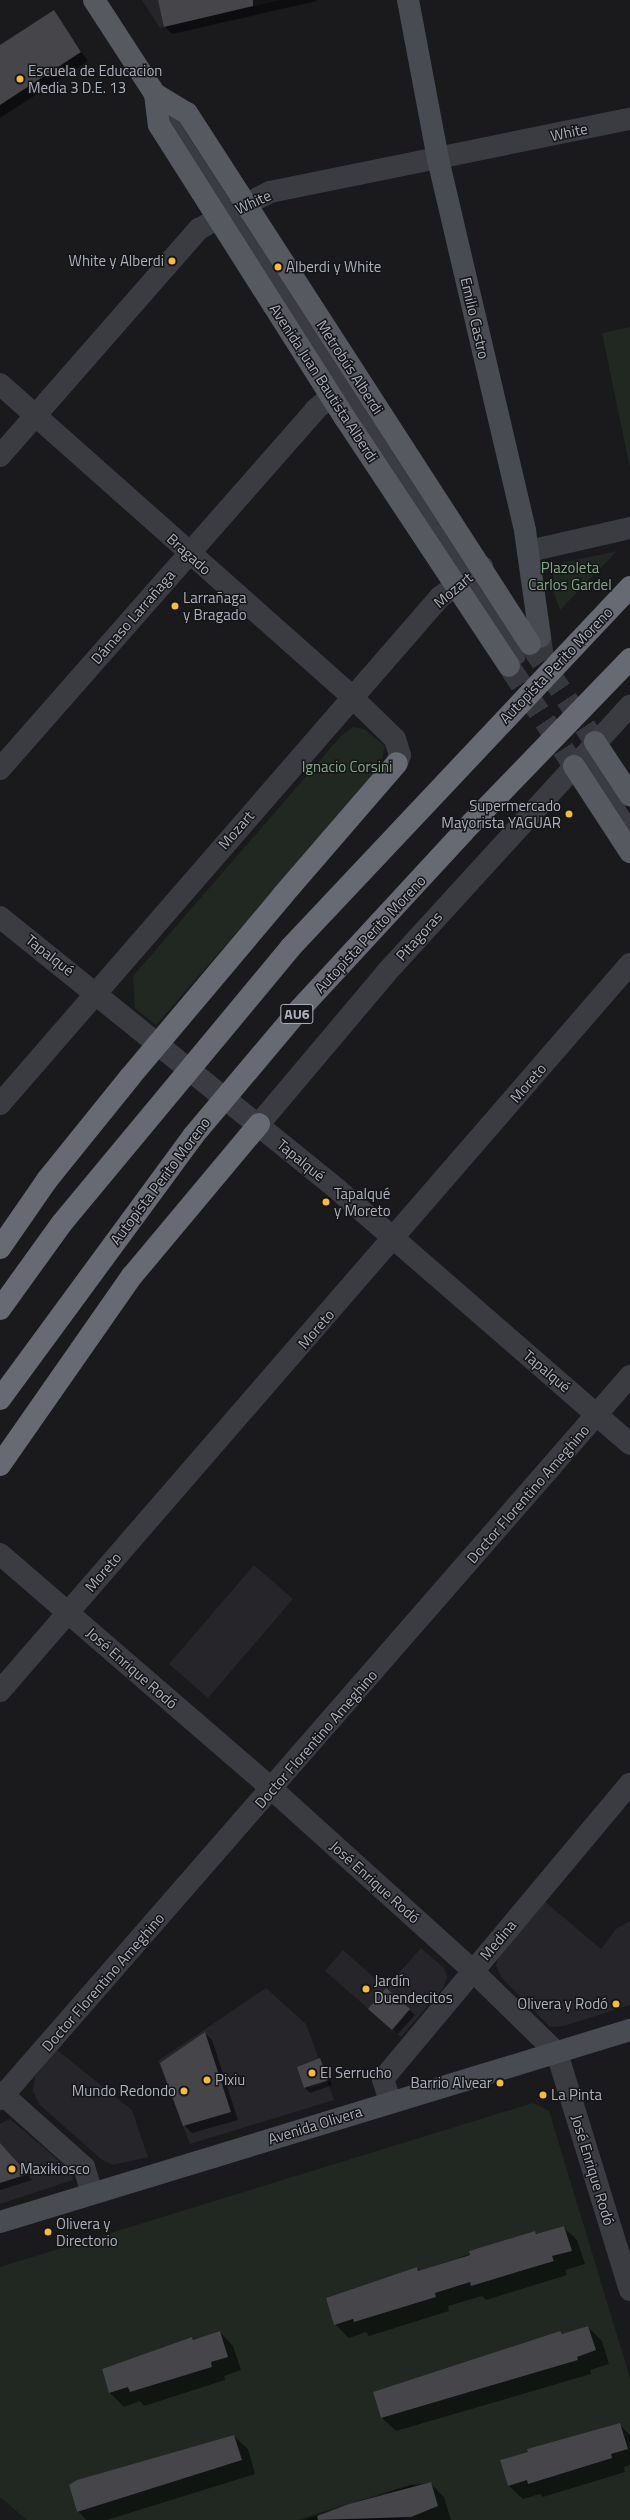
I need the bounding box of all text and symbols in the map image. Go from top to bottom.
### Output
place label: Escuela de Educacion Media 3 D.E. 13 [28,61,162,96]
marker: Escuela de Educacion Media 3 D.E. 13 [15,74,25,84]
street label: White [549,119,589,145]
street label: White [232,186,274,218]
place label: White y Alberdi [69,252,164,270]
marker: White y Alberdi [167,256,177,266]
place label: Alberdi y White [286,258,381,276]
marker: Alberdi y White [273,262,283,272]
street label: Emilio Castro [457,276,493,360]
street label: Avenida Juan Bautista Alberdi [266,301,382,465]
street label: Metrobús Alberdi [313,317,387,417]
street label: Bragado [163,530,215,578]
park label: Plazoleta Carlos Gardel [528,558,612,593]
street label: Dámaso Larrañaga [87,566,179,668]
street label: Mozart [430,569,476,611]
place label: Larrañaga y Bragado [183,588,247,623]
marker: Larrañaga y Bragado [170,601,180,611]
street label: Autopista Perito Moreno [496,603,616,727]
park label: Ignacio Corsini [302,758,392,776]
place label: Supermercado Mayorista YAGUAR [441,796,561,831]
street label: Mozart [214,807,258,853]
marker: Supermercado Mayorista YAGUAR [564,809,574,819]
street label: Autopista Perito Moreno [311,871,429,997]
street label: Pitagoras [392,908,446,964]
street label: Tapalqué [22,931,78,979]
road number: AU6 [280,1002,314,1026]
street label: Moreto [506,1060,550,1106]
street label: Autopista Perito Moreno [106,1114,214,1248]
street label: Tapalqué [273,1135,329,1185]
place label: Tapalqué y Moreto [334,1184,391,1219]
marker: Tapalqué y Moreto [321,1197,331,1207]
street label: Moreto [294,1306,338,1352]
street label: Tapalqué [520,1346,574,1396]
street label: Doctor Florentino Ameghino [463,1421,593,1567]
street label: Moreto [81,1549,125,1595]
street label: José Enrique Rodó [83,1624,181,1712]
street label: Doctor Florentino Ameghino [251,1666,381,1812]
street label: José Enrique Rodó [326,1837,424,1927]
street label: Doctor Florentino Ameghino [38,1909,168,2055]
street label: Medina [476,1916,520,1964]
place label: Jardín Duendecitos [374,1971,453,2006]
marker: Jardín Duendecitos [361,1984,371,1994]
place label: Olivera y Rodó [517,1995,608,2013]
marker: Olivera y Rodó [611,1999,621,2009]
place label: El Serrucho [320,2064,392,2082]
marker: El Serrucho [307,2068,317,2078]
place label: Pixiu [215,2071,245,2089]
place label: Barrio Alvear [411,2074,492,2092]
marker: Pixiu [202,2075,212,2085]
marker: Barrio Alvear [495,2078,505,2088]
place label: Mundo Redondo [72,2082,176,2100]
marker: Mundo Redondo [179,2086,189,2096]
place label: La Pinta [551,2086,602,2104]
marker: La Pinta [538,2090,548,2100]
street label: Avenida Olivera [266,2102,364,2148]
street label: José Enrique Rodó [568,2113,618,2227]
place label: Maxikiosco [20,2160,90,2178]
marker: Maxikiosco [7,2164,17,2174]
place label: Olivera y Directorio [56,2214,118,2249]
marker: Olivera y Directorio [43,2227,53,2237]

